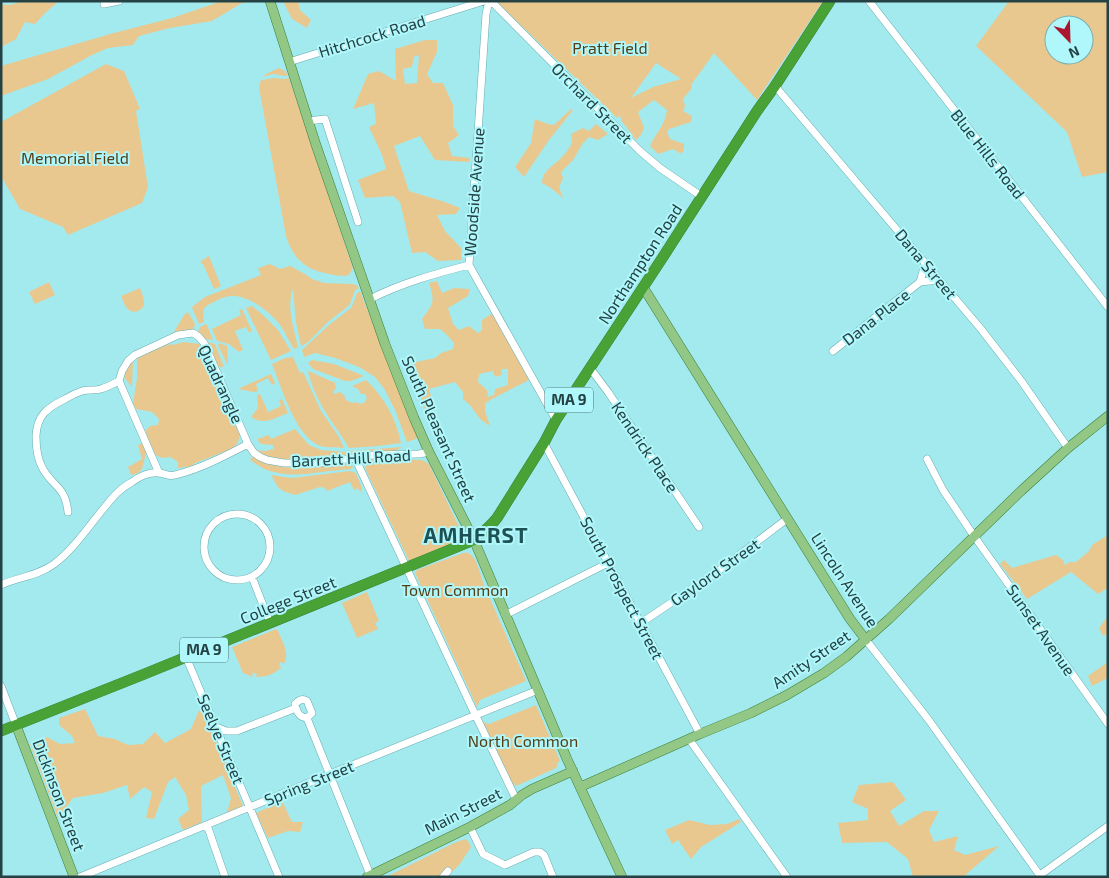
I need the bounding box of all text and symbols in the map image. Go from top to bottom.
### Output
street label: Hitchcock Road [316,10,428,61]
north arrow [1044,15,1094,65]
park label: Pratt Field [572,38,648,57]
text: N [1066,43,1082,62]
street label: Orchard Street [548,58,637,147]
street label: Blue Hills Road [947,105,1029,202]
street label: Woodside Avenue [460,127,487,257]
park label: Memorial Field [21,148,129,167]
street label: Northampton Road [594,200,685,327]
street label: Dana Street [892,225,961,303]
street label: Dana Place [838,284,913,349]
street label: Quadrangle [194,341,248,427]
street label: South Pleasant Street [399,353,480,505]
road number: MA 9 [545,388,593,412]
street label: Kendrick Place [608,398,683,496]
street label: Barrett Hill Road [291,445,411,470]
street label: South Prospect Street [577,513,668,662]
district label: AMHERST [423,522,529,547]
street label: Lincoln Avenue [808,529,883,631]
street label: Gaylord Street [666,534,763,609]
street label: College Street [237,572,339,627]
park label: Town Common [401,580,509,599]
street label: Sunset Avenue [1003,580,1080,679]
street label: Amity Street [768,625,853,692]
road number: MA 9 [180,638,228,662]
street label: Seelye Street [194,691,249,786]
park label: North Common [468,731,578,750]
street label: Dickinson Street [29,736,90,853]
street label: Spring Street [261,756,356,809]
street label: Main Street [421,783,505,838]

